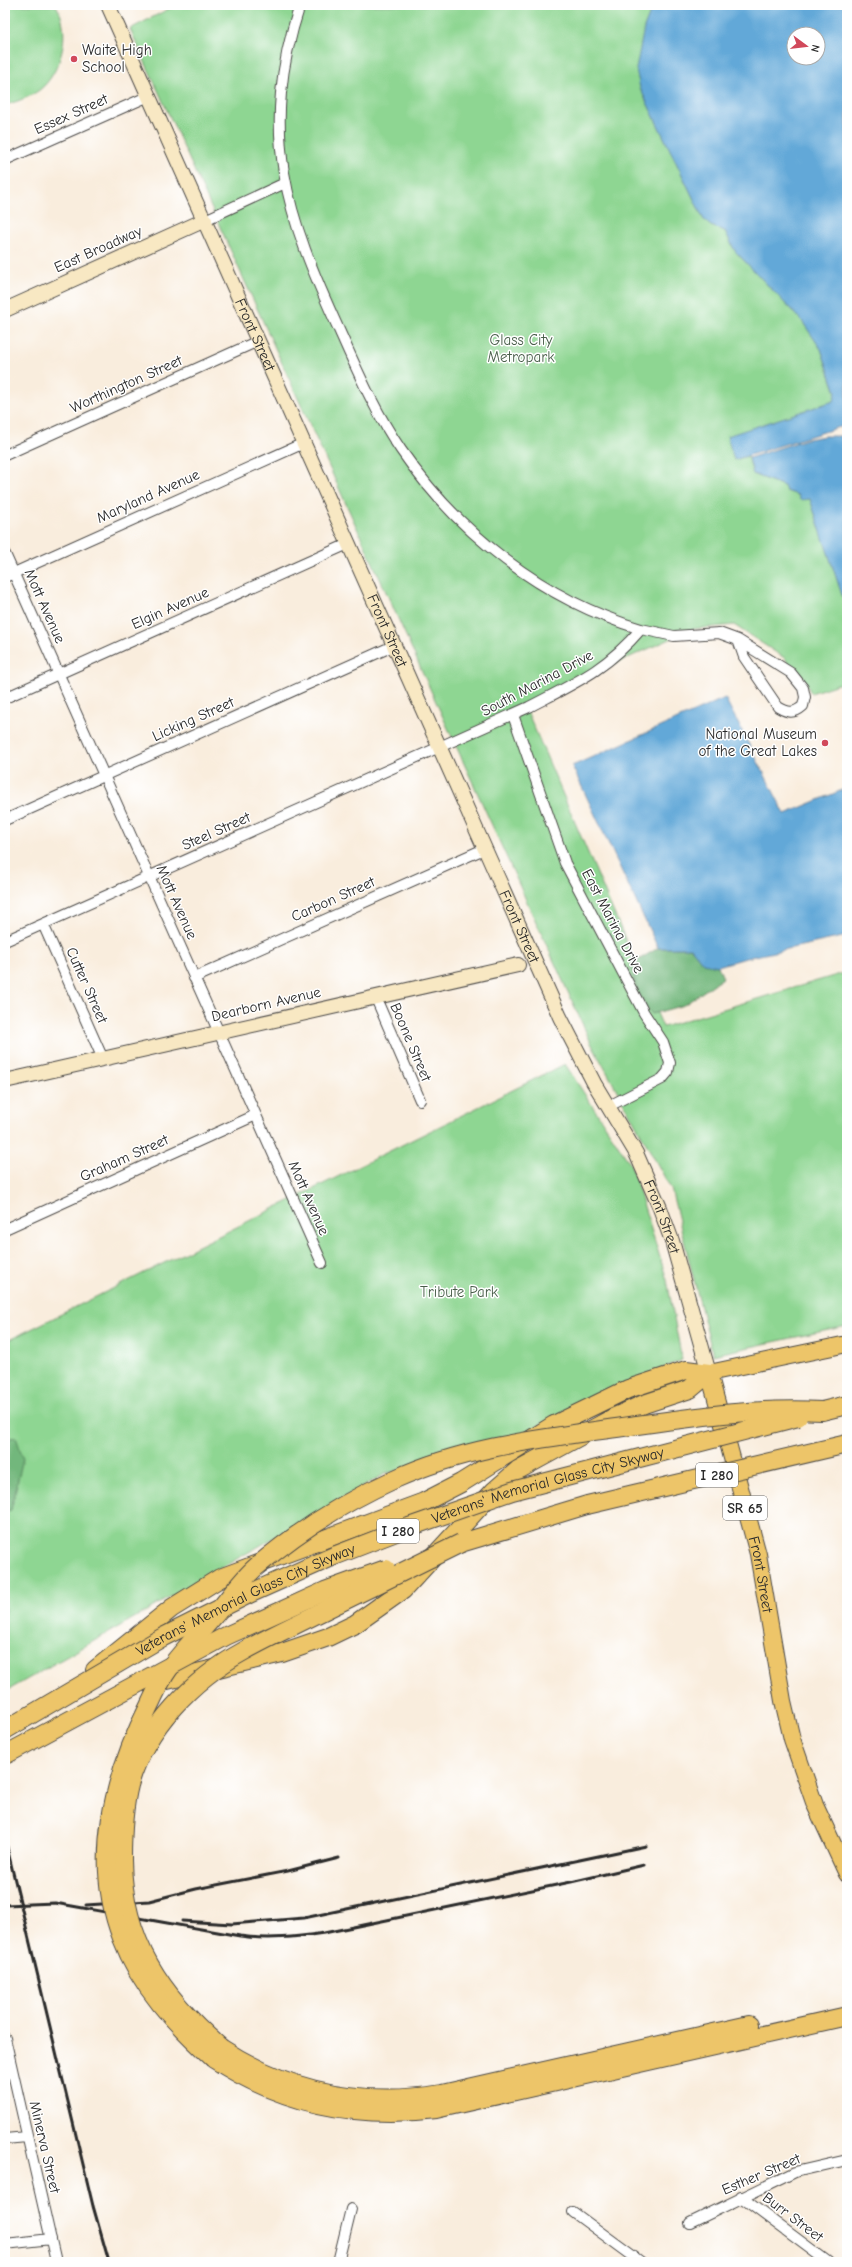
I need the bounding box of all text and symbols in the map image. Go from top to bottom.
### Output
north arrow [786,26,826,66]
place label: Waite High School [82,41,152,76]
text: N [808,43,822,54]
marker: Waite High School [69,54,79,64]
street label: Essex Street [31,89,111,138]
street label: East Broadway [51,222,145,276]
street label: Front Street [231,296,280,374]
park label: Glass City Metropark [488,331,555,366]
street label: Worthington Street [67,351,186,417]
street label: Maryland Avenue [94,465,203,527]
street label: Mott Avenue [21,566,70,646]
street label: Elgin Avenue [129,583,212,633]
street label: Front Street [363,591,412,670]
street label: South Marina Drive [478,646,596,720]
street label: Licking Street [149,693,237,745]
place label: National Museum of the Great Lakes [698,725,817,760]
marker: National Museum of the Great Lakes [820,738,830,748]
street label: Steel Street [179,808,254,854]
street label: Mott Avenue [153,862,202,942]
street label: East Marina Drive [578,866,648,977]
street label: Carbon Street [288,872,378,925]
street label: Front Street [495,887,544,966]
street label: Cutter Street [62,944,112,1026]
street label: Dearborn Avenue [210,983,323,1025]
street label: Boone Street [386,1000,436,1085]
street label: Graham Street [77,1130,172,1186]
street label: Mott Avenue [285,1158,334,1238]
street label: Front Street [640,1177,684,1256]
park label: Tribute Park [420,1283,499,1301]
street label: Veterans' Memorial Glass City Skyway [429,1443,666,1527]
road number: I 280 [696,1463,738,1487]
road number: SR 65 [723,1496,767,1520]
road number: I 280 [377,1519,419,1543]
street label: Front Street [745,1534,777,1615]
street label: Veterans' Memorial Glass City Skyway [133,1540,358,1660]
street label: Minerva Street [26,2099,65,2196]
street label: Esther Street [719,2149,804,2199]
street label: Burr Street [759,2188,828,2246]

